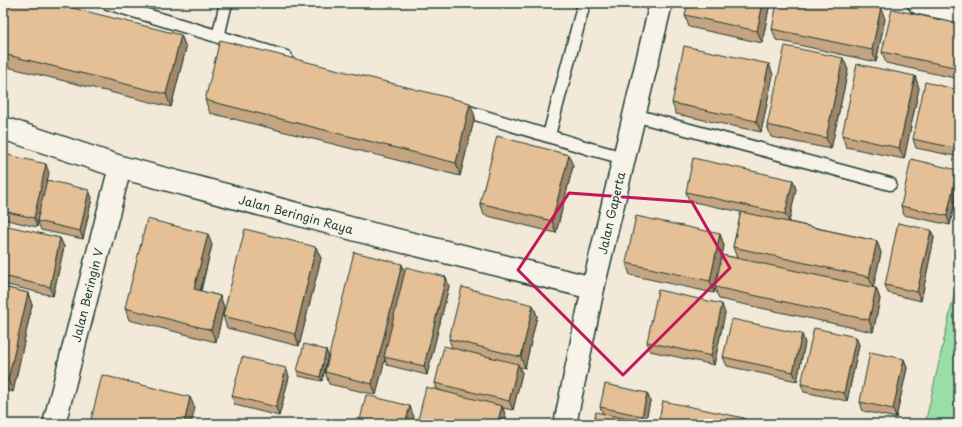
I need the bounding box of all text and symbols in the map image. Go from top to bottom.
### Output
street label: Jalan Gaperta [593,170,629,256]
street label: Jalan Beringin Raya [237,190,356,238]
street label: Jalan Beringin V [67,245,108,344]

